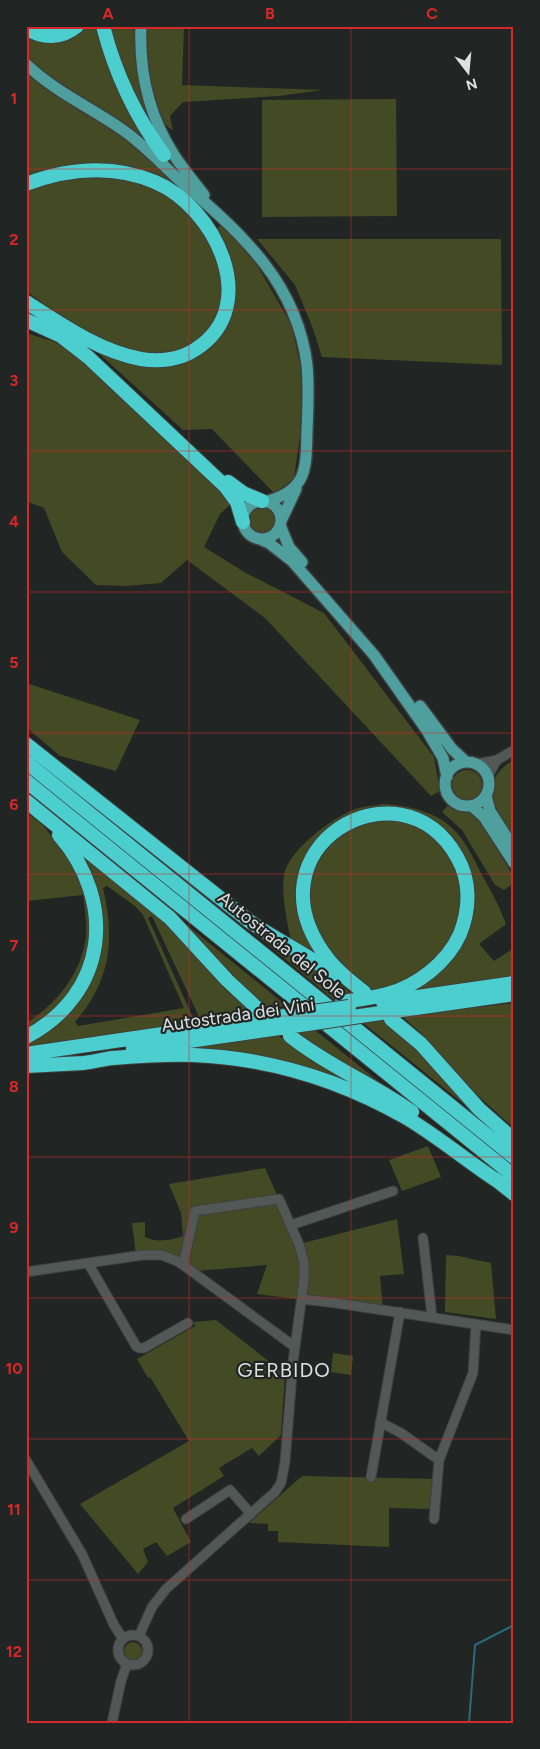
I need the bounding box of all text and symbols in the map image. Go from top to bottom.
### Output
text: A [102,4,114,23]
text: B [265,4,275,23]
text: C [426,4,438,23]
north arrow [442,48,492,98]
text: N [464,74,479,94]
text: 1 [11,89,17,108]
text: 2 [9,230,19,249]
text: 3 [10,371,19,390]
text: 4 [9,512,19,531]
text: 5 [9,653,19,672]
text: 6 [9,795,19,814]
street label: Autostrada del Sole [214,887,350,1003]
text: 7 [10,936,19,955]
street label: Autostrada dei Vini [160,993,316,1037]
text: 8 [9,1077,19,1096]
text: 9 [9,1218,19,1237]
district label: GERBIDO [237,1358,331,1382]
text: 10 [5,1359,23,1378]
text: 11 [7,1500,21,1519]
text: 12 [6,1642,22,1661]

